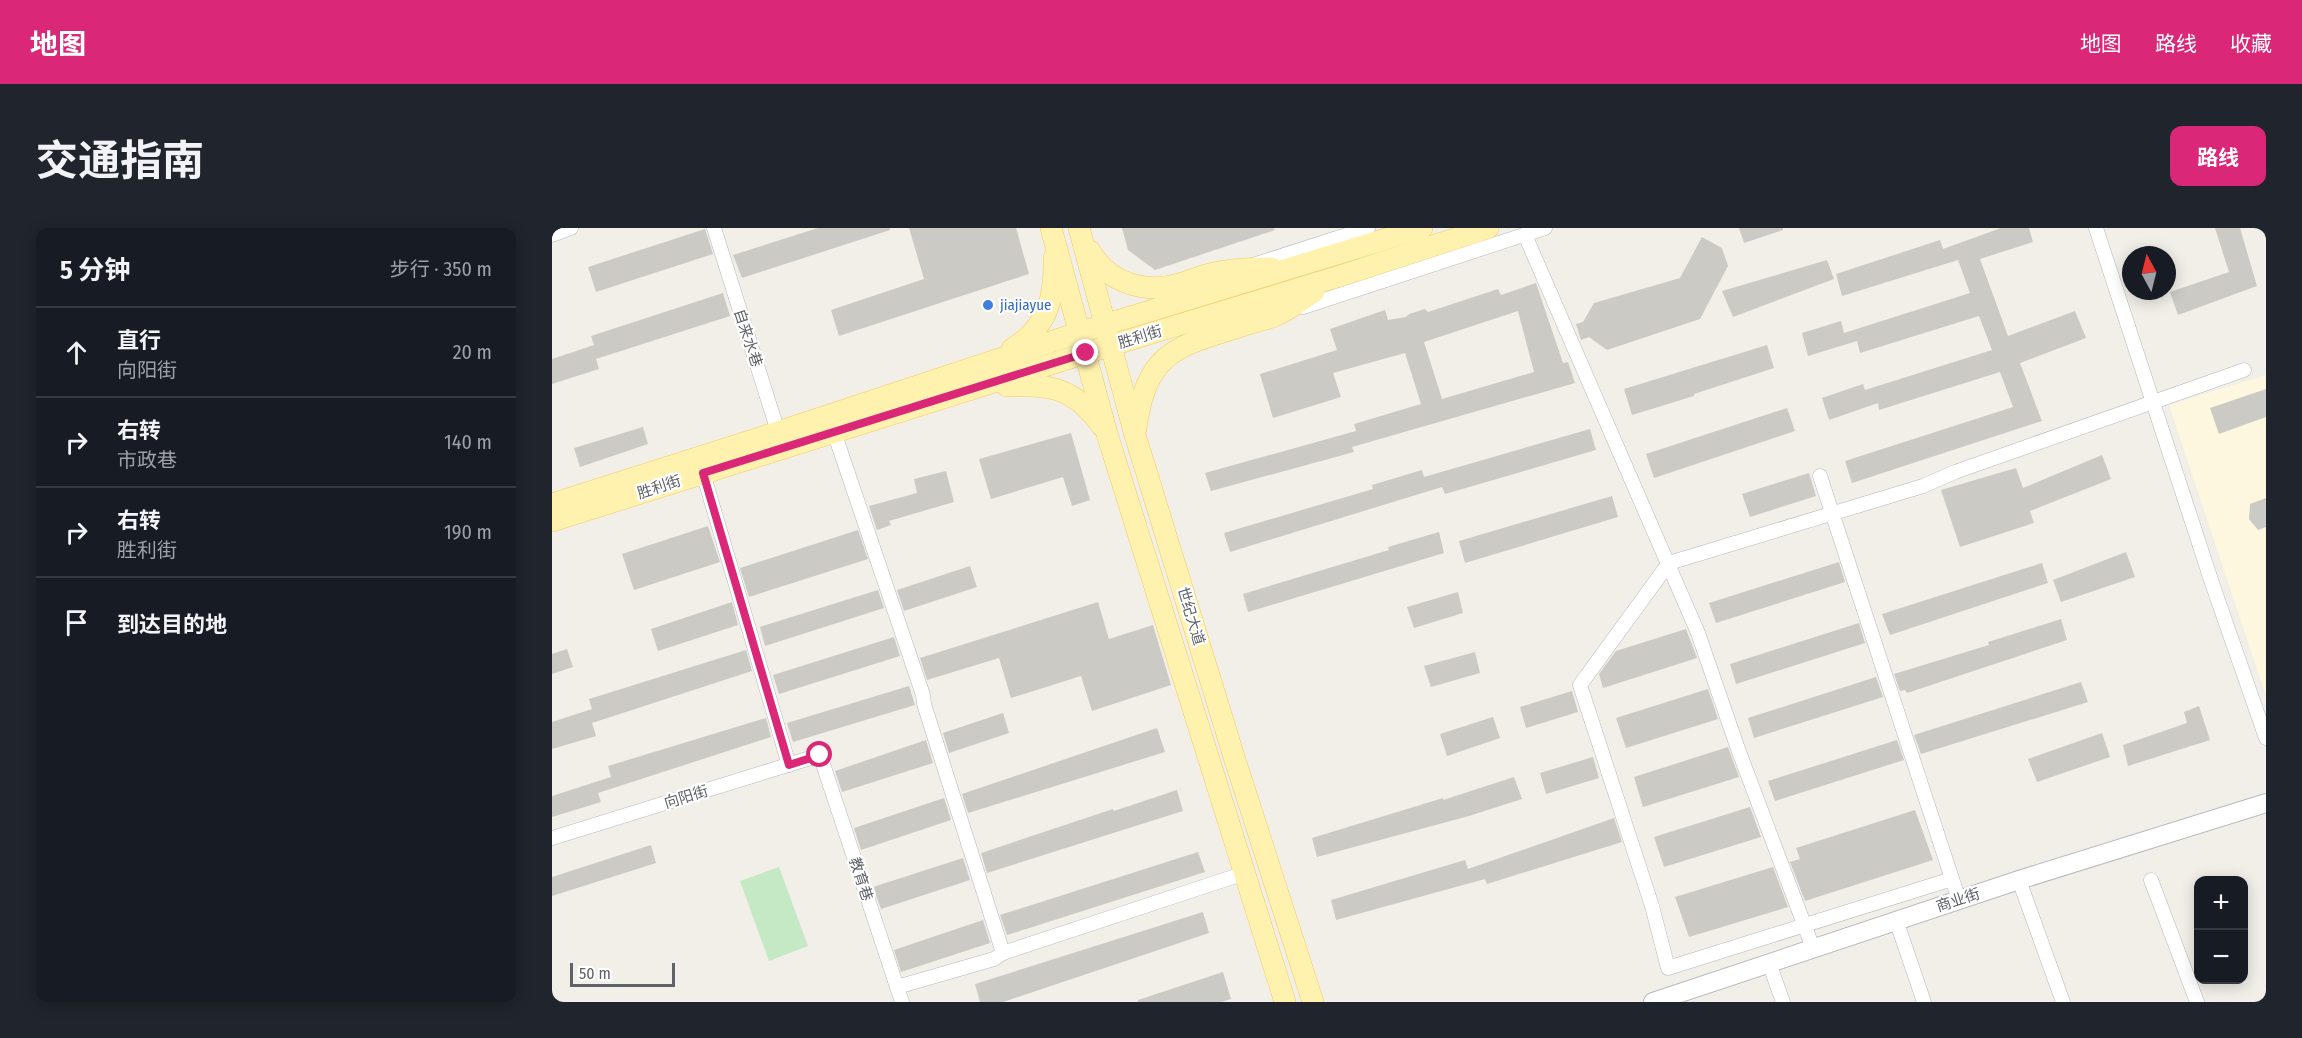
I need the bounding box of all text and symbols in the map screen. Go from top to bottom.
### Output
text: 地图 [30,28,86,61]
text: 地图 [2080,31,2122,57]
text: 路线 [2155,31,2197,57]
text: 收藏 [2230,31,2272,57]
button: 路线 [2170,126,2266,186]
text: 交通指南 [36,136,204,186]
north arrow [2122,246,2176,300]
text: 5 分钟 [60,255,130,286]
text: 步行 · 350 m [390,257,492,281]
place label: jiajiayue [999,296,1051,314]
marker: jiajiayue [981,298,995,312]
street label: 自来水巷 [730,307,766,369]
street label: 胜利街 [1116,322,1164,352]
text: 直行 [117,327,161,354]
icon: ahead [60,336,93,369]
route end [1072,339,1098,365]
text: 20 m [453,340,492,364]
text: 向阳街 [117,358,177,382]
text: 右转 [117,417,161,444]
icon: right [60,426,93,459]
text: 140 m [444,430,492,454]
text: 市政巷 [117,448,177,472]
street label: 胜利街 [635,471,683,503]
text: 右转 [117,507,161,534]
icon: right [60,516,93,549]
text: 190 m [444,520,492,544]
text: 胜利街 [117,538,177,562]
street label: 世纪大道 [1174,585,1208,647]
icon: arrive [60,606,93,639]
text: 到达目的地 [117,611,227,638]
route start [806,741,832,767]
street label: 向阳街 [662,782,710,812]
street label: 教育巷 [845,855,877,903]
map controls [2194,876,2248,984]
button: + [2194,876,2248,930]
street label: 商业街 [1934,884,1982,916]
button: − [2194,930,2248,984]
scale bar [570,960,675,988]
text: 50 m [579,964,611,983]

